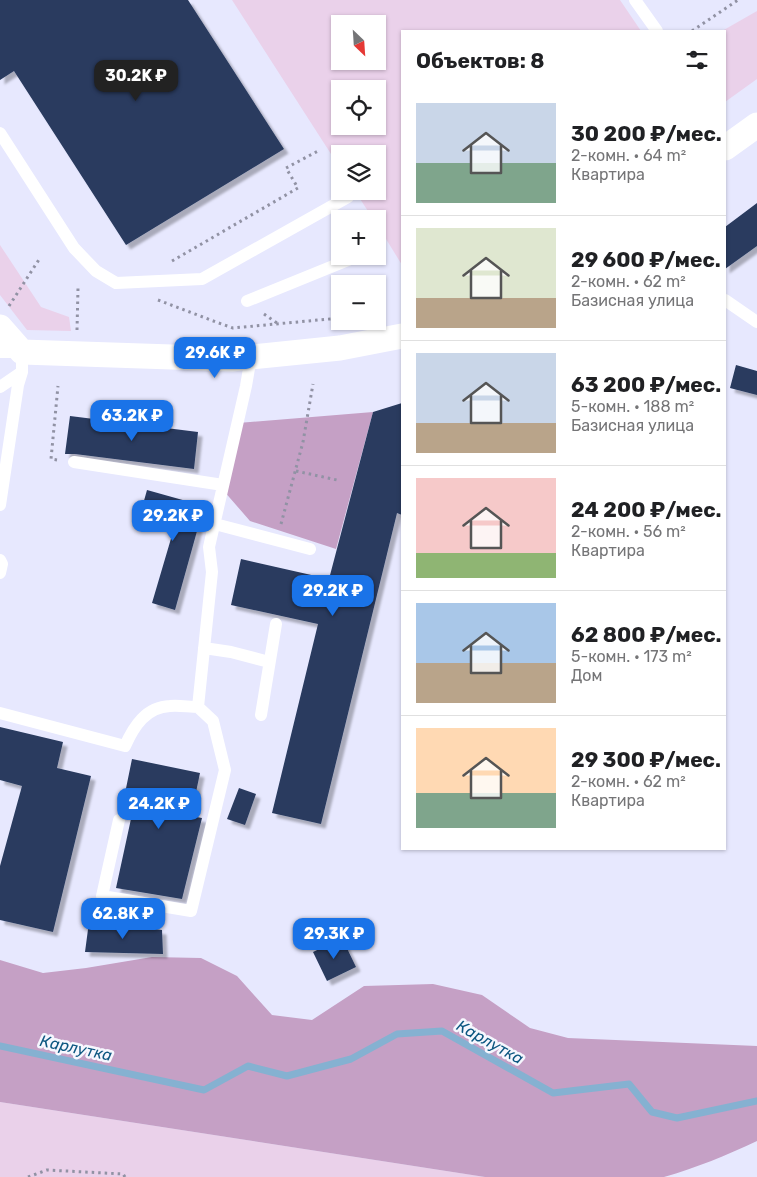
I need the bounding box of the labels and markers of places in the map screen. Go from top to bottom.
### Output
pin: 30.2K ₽ [90,59,182,102]
pin: 29.6K ₽ [169,336,261,379]
pin: 63.2K ₽ [86,400,178,442]
pin: 29.2K ₽ [127,500,219,542]
pin: 29.2K ₽ [287,574,379,617]
pin: 24.2K ₽ [113,788,205,830]
pin: 62.8K ₽ [77,898,169,940]
pin: 29.3K ₽ [288,918,380,960]

